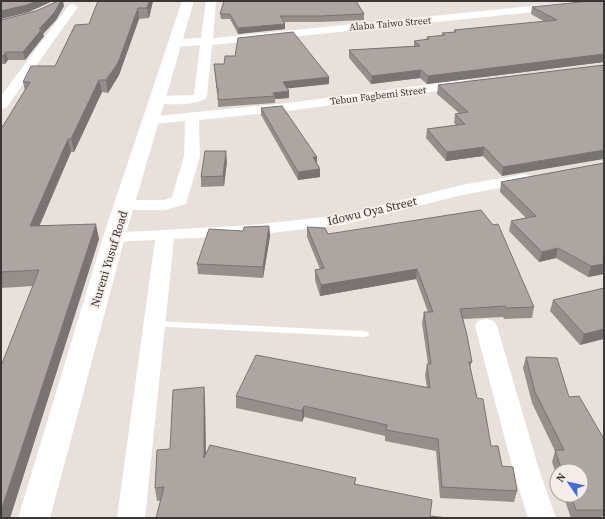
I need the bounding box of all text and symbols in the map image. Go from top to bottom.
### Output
street label: Alaba Taiwo Street [349,13,432,34]
street label: Tebun Fagbemi Street [329,83,428,108]
street label: Idowu Oya Street [326,193,418,229]
street label: Nureni Yusuf Road [87,209,131,309]
north arrow [549,463,589,503]
text: N [553,470,570,485]

